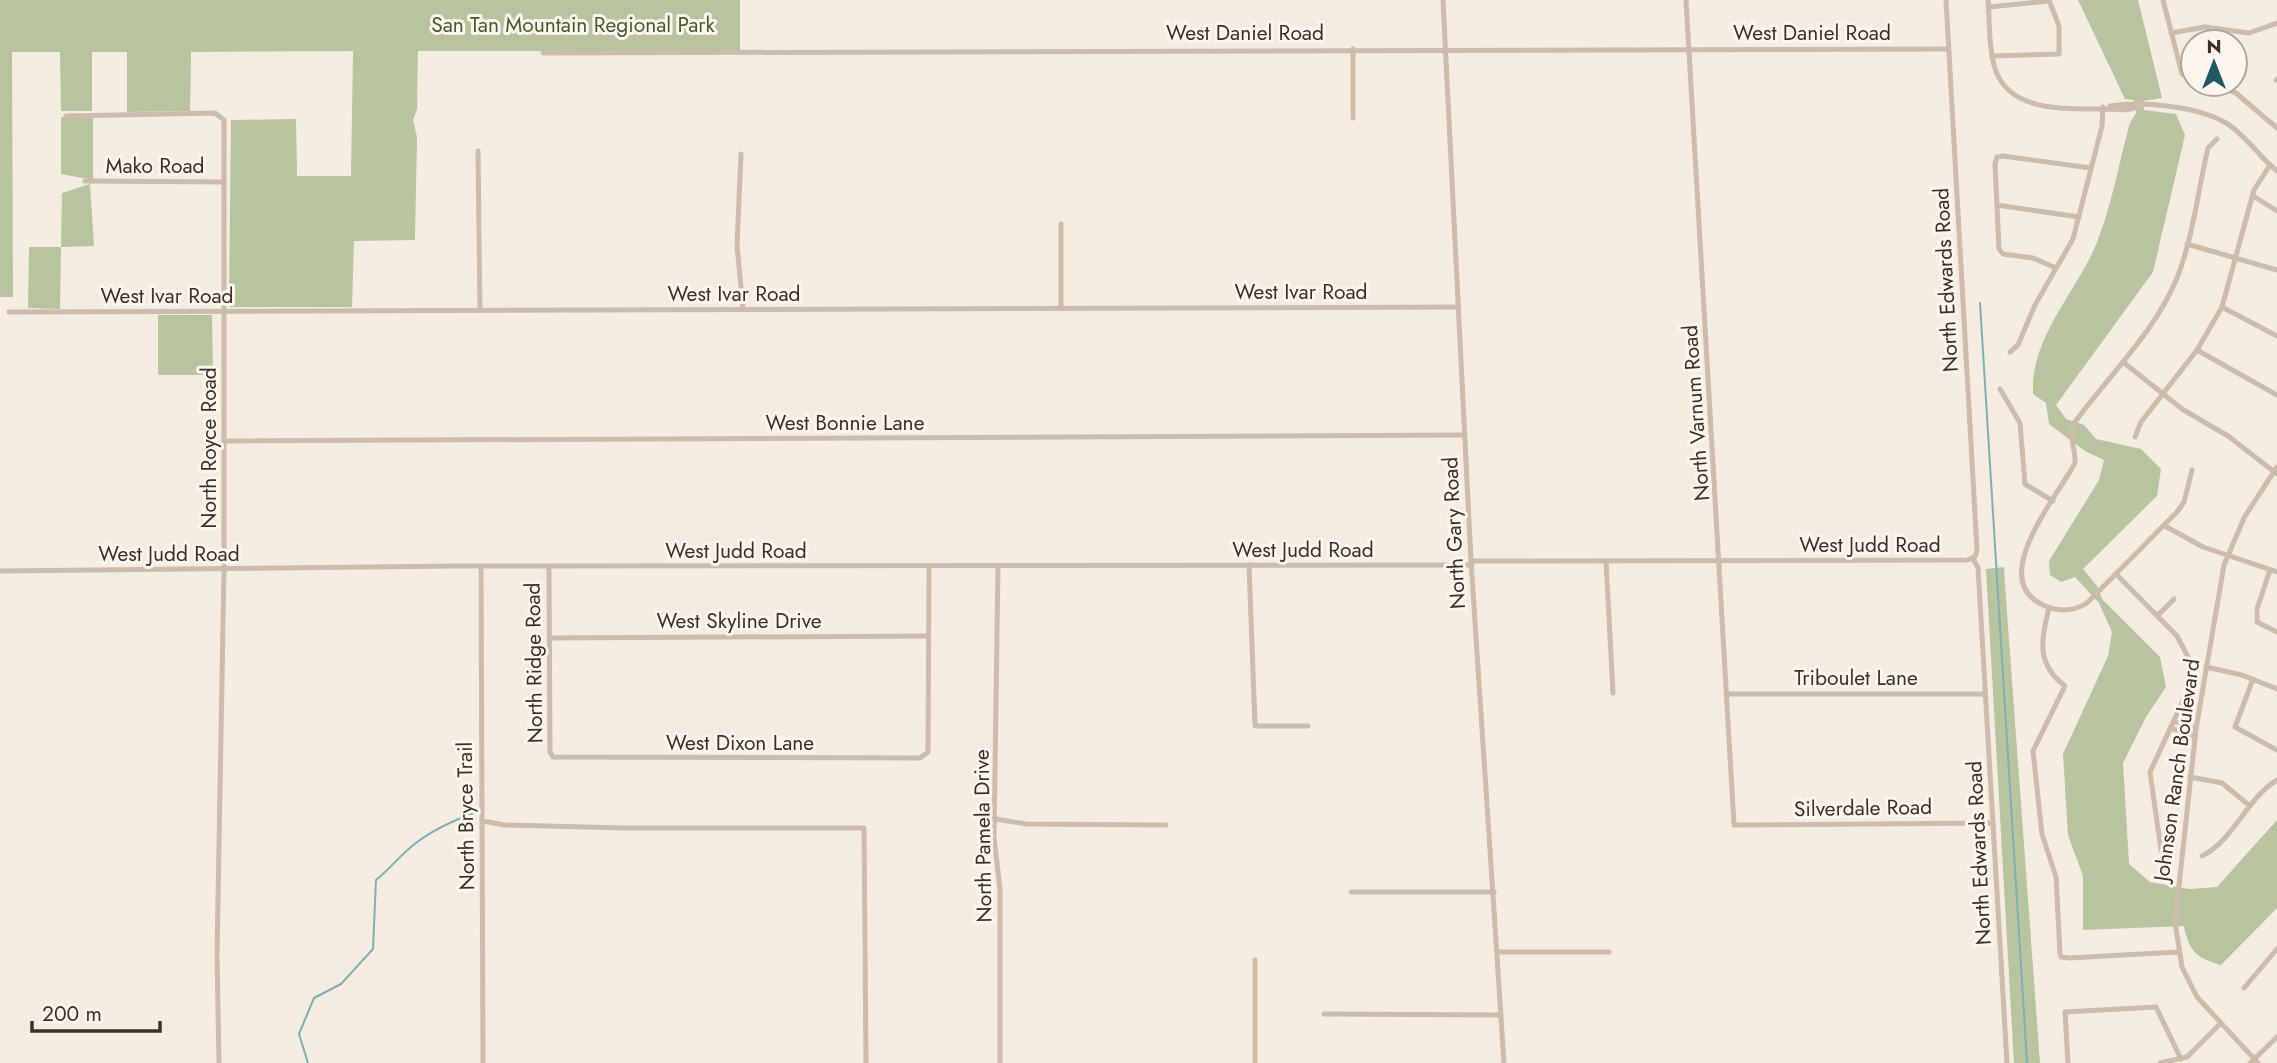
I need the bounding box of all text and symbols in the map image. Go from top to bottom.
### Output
park label: San Tan Mountain Regional Park [431,10,716,40]
street label: West Daniel Road [1166,18,1324,48]
street label: West Daniel Road [1733,18,1891,48]
north arrow [2179,28,2249,98]
text: N [2206,33,2222,60]
street label: Mako Road [105,151,205,181]
street label: North Edwards Road [1926,187,1966,373]
street label: West Ivar Road [1234,277,1368,307]
street label: West Ivar Road [667,279,801,309]
street label: West Ivar Road [100,281,234,311]
street label: North Varnum Road [1675,324,1717,502]
street label: North Royce Road [194,367,224,529]
street label: West Bonnie Lane [766,408,925,438]
street label: North Gary Road [1435,456,1473,610]
street label: West Judd Road [1799,530,1941,560]
street label: West Judd Road [1232,535,1374,565]
street label: West Judd Road [665,536,807,566]
street label: West Judd Road [98,539,240,569]
street label: North Ridge Road [518,582,550,744]
street label: West Skyline Drive [656,606,822,636]
street label: Johnson Ranch Boulevard [2146,657,2207,886]
street label: Triboulet Lane [1794,663,1918,693]
street label: West Dixon Lane [666,728,814,758]
street label: North Bryce Trail [450,741,482,891]
street label: North Pamela Drive [966,749,1000,923]
street label: North Edwards Road [1959,760,1999,946]
street label: Silverdale Road [1794,792,1932,824]
scale bar [32,990,159,1034]
text: 200 m [42,999,102,1029]

